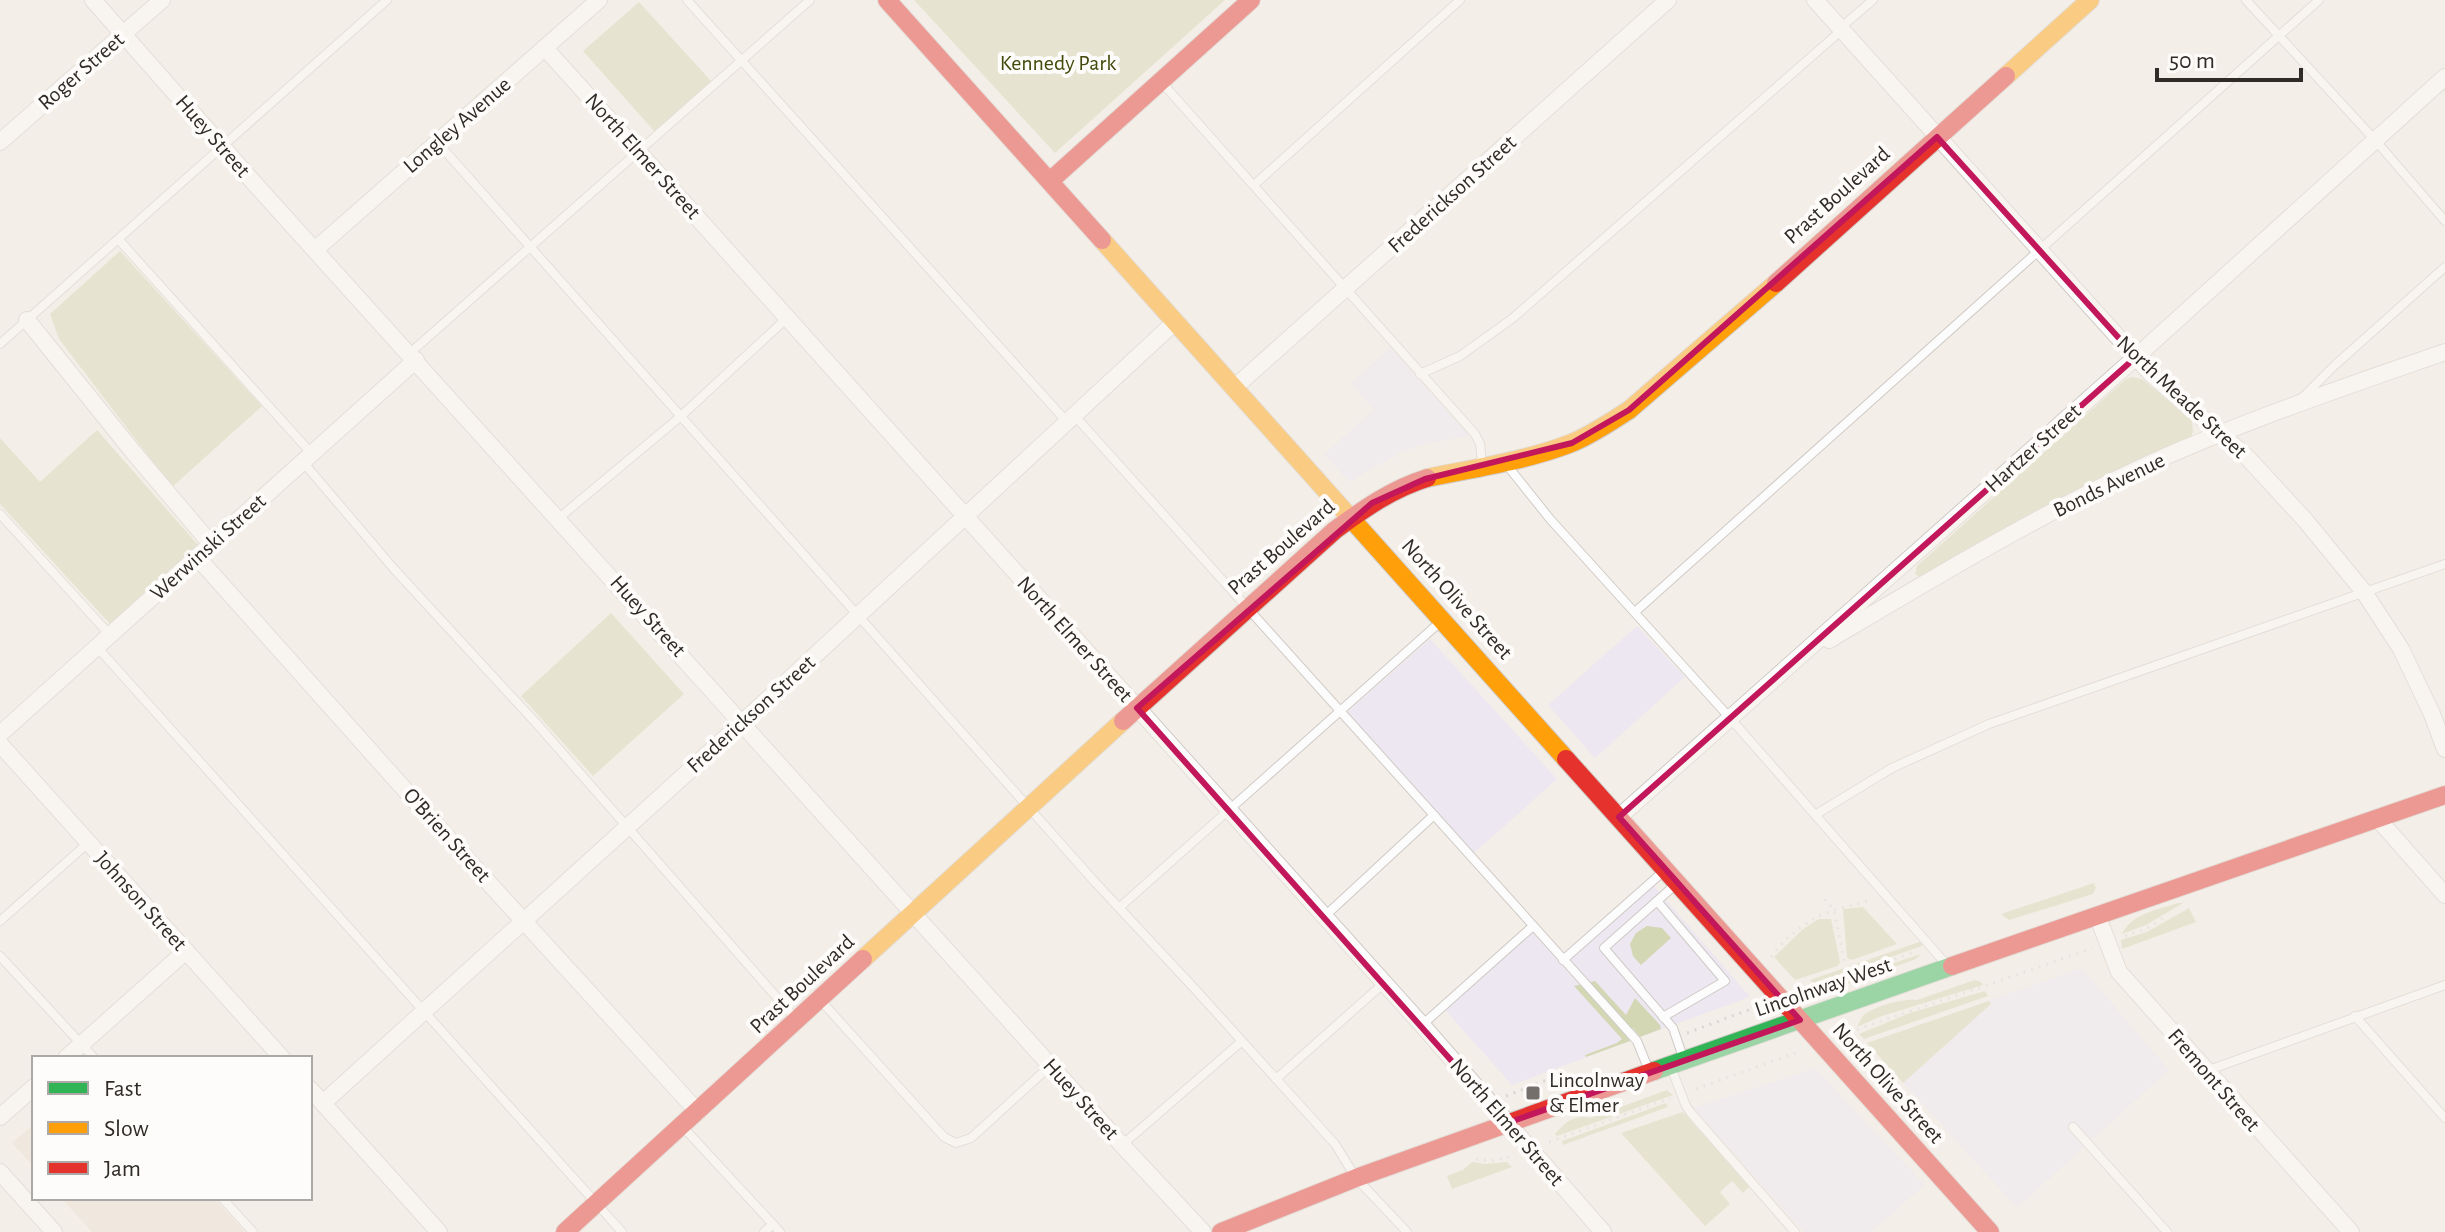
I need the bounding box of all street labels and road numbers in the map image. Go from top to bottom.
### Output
street label: Roger Street [34,28,128,114]
street label: Longley Avenue [399,73,515,177]
street label: North Elmer Street [581,89,705,223]
street label: Huey Street [172,91,254,181]
street label: Frederickson Street [1384,131,1520,257]
street label: Prast Boulevard [1780,142,1894,248]
street label: North Meade Street [2113,331,2251,463]
street label: Hartzer Street [1981,400,2085,496]
street label: Bonds Avenue [2050,449,2168,521]
street label: Werwinski Street [146,490,270,604]
street label: Prast Boulevard [1223,495,1339,599]
street label: North Olive Street [1397,535,1517,663]
street label: Huey Street [606,571,690,661]
street label: North Elmer Street [1013,572,1137,706]
street label: Frederickson Street [683,651,819,777]
street label: O'Brien Street [399,784,495,886]
street label: Johnson Street [91,847,191,955]
street label: Prast Boulevard [746,930,858,1038]
street label: Lincolnway West [1752,953,1894,1021]
street label: North Olive Street [1828,1019,1948,1147]
street label: Fremont Street [2164,1025,2264,1135]
street label: Huey Street [1039,1054,1123,1144]
street label: North Elmer Street [1446,1054,1568,1190]

